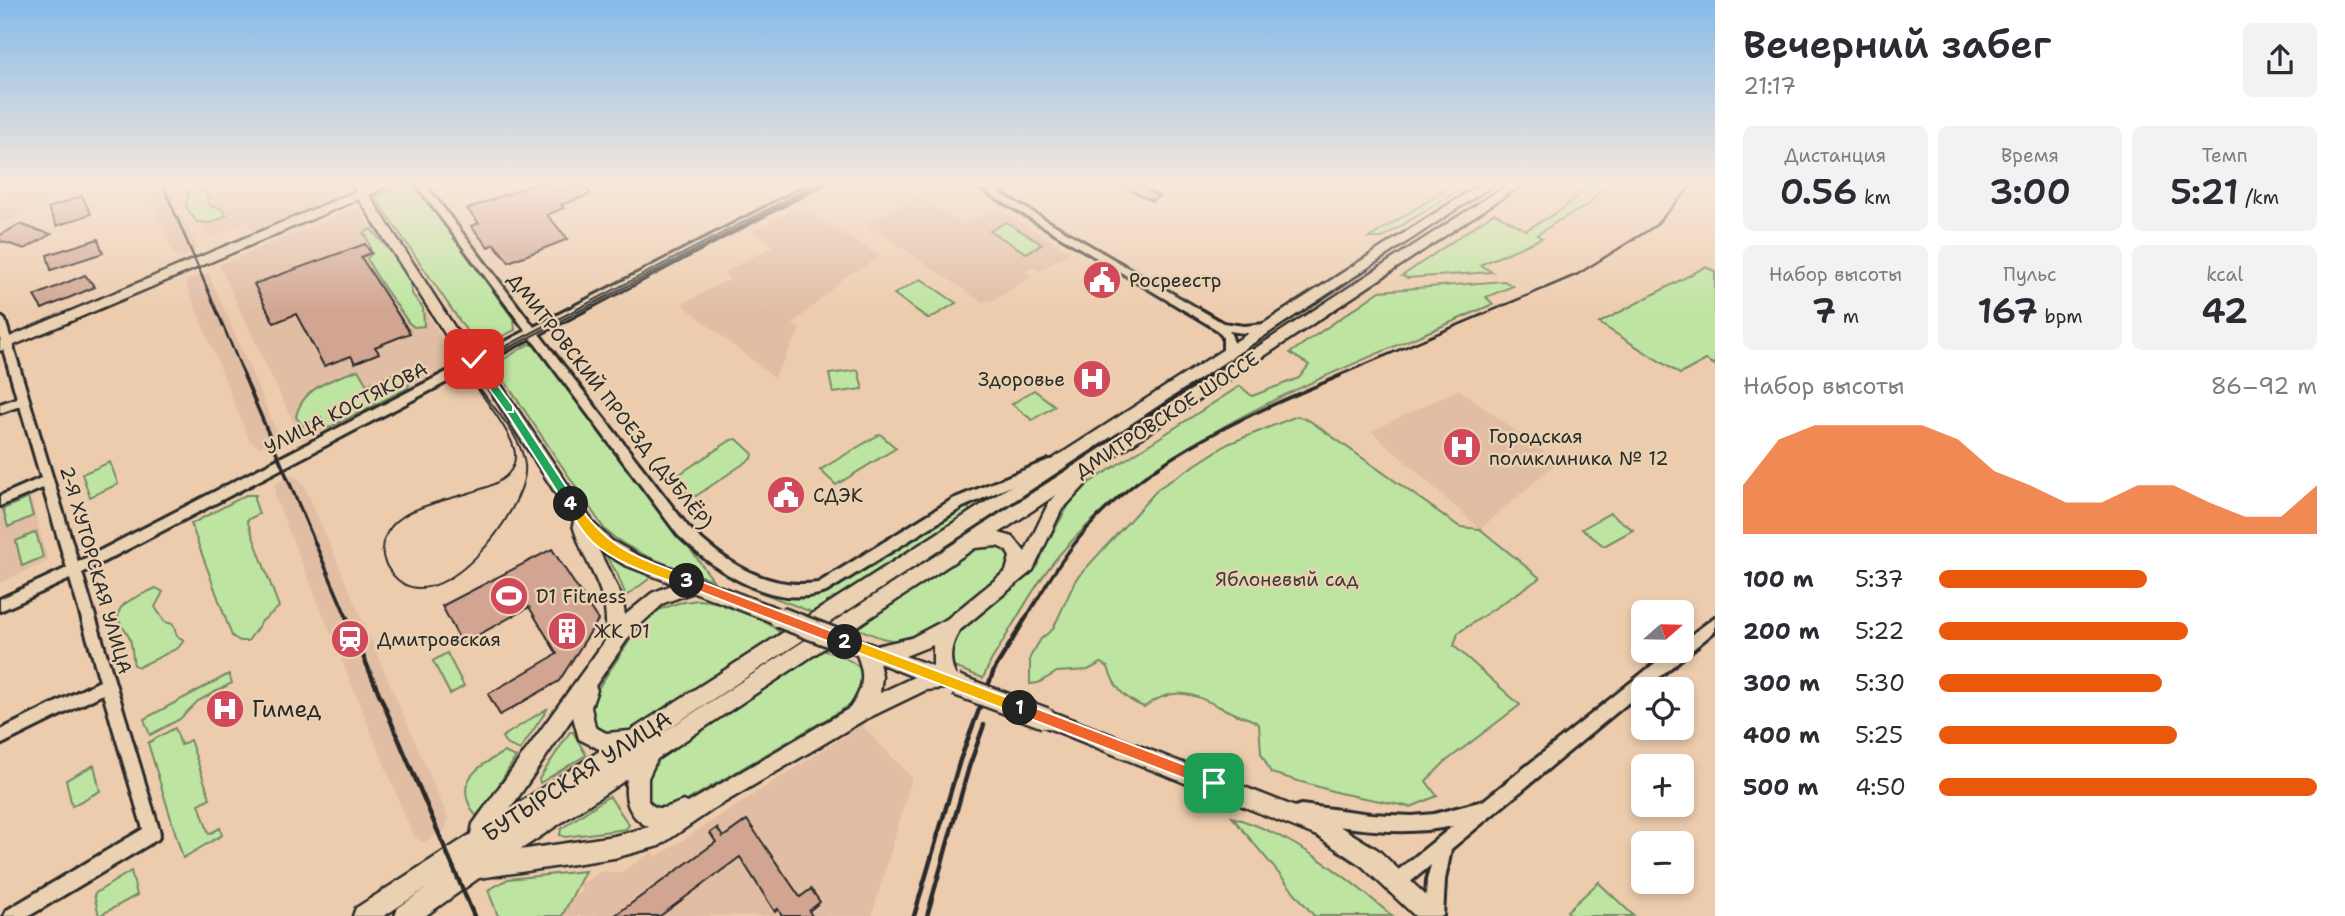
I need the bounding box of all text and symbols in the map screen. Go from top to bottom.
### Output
text: Вечерний забег [1743,19,2051,70]
button: share [2243,23,2317,97]
text: 21:17 [1743,71,1796,101]
text: Дистанция [1784,143,1886,168]
text: Время [2001,143,2059,168]
text: Темп [2202,143,2248,168]
text: 0.56 [1780,168,1857,215]
text: 3:00 [1989,168,2071,215]
text: 5:21 [2170,168,2239,215]
text: km [1857,185,1891,210]
text: /km [2239,185,2279,210]
public building icon: Росреестр [1081,259,1123,301]
text: Набор высоты [1769,262,1902,287]
text: Пульс [2003,262,2057,287]
text: kcal [2206,262,2243,287]
street label: ДМИТРОВСКИЙ ПРОЕЗД (ДУБЛЁР) [502,268,718,534]
place label: Росреестр [1129,268,1222,293]
text: 7 [1812,287,1836,334]
text: 167 [1977,287,2038,334]
text: 42 [2201,287,2248,334]
text: m [1836,304,1859,329]
text: bpm [2038,304,2083,329]
pin [444,329,504,389]
icon: check [455,340,493,378]
street label: ДМИТРОВСКОЕ ШОССЕ [1070,346,1264,484]
street label: УЛИЦА КОСТЯКОВА [260,356,432,460]
hospital icon: Здоровье [1071,358,1113,400]
place label: Здоровье [978,367,1065,392]
text: Набор высоты [1743,371,1904,401]
text: 86–92 m [2211,371,2317,401]
place label: Городская поликлиника № 12 [1489,424,1668,471]
hospital icon: Городская поликлиника № 12 [1441,426,1483,468]
street label: 2-Я ХУТОРСКАЯ УЛИЦА [54,463,138,677]
public building icon: СДЭК [765,474,807,516]
place label: СДЭК [813,483,863,508]
pin: 4 [554,486,588,522]
text: 4 [564,491,577,516]
pin: 3 [670,564,704,598]
text: 100 m [1743,564,1814,594]
text: 5:37 [1855,564,1904,594]
park label: Яблоневый сад [1215,567,1359,592]
text: 3 [680,568,693,593]
sports icon: D1 Fitness [488,575,530,617]
place label: D1 Fitness [536,584,627,609]
north arrow [1631,600,1694,663]
map controls [1631,600,1694,894]
building icon: ЖК D1 [546,610,588,652]
text: 200 m [1743,616,1820,646]
text: 5:22 [1855,616,1904,646]
station icon: Дмитровская [329,618,371,660]
place label: ЖК D1 [594,619,650,644]
pin: 2 [828,624,862,660]
place label: Дмитровская [377,627,501,652]
text: 2 [838,629,851,654]
text: 300 m [1743,668,1820,698]
text: 5:30 [1855,668,1905,698]
button: locate [1631,677,1694,740]
hospital icon: Гимед [204,688,246,730]
pin: 1 [1002,690,1038,726]
place label: Гимед [252,694,322,724]
text: 1 [1015,695,1024,720]
street label: БУТЫРСКАЯ УЛИЦА [477,704,677,848]
text: 400 m [1743,720,1820,750]
text: 5:25 [1855,720,1903,750]
pin [1184,753,1244,813]
button: + [1631,754,1694,817]
icon: arrive [1195,764,1233,802]
text: 500 m [1743,772,1818,802]
text: 4:50 [1855,772,1906,802]
button: − [1631,831,1694,894]

